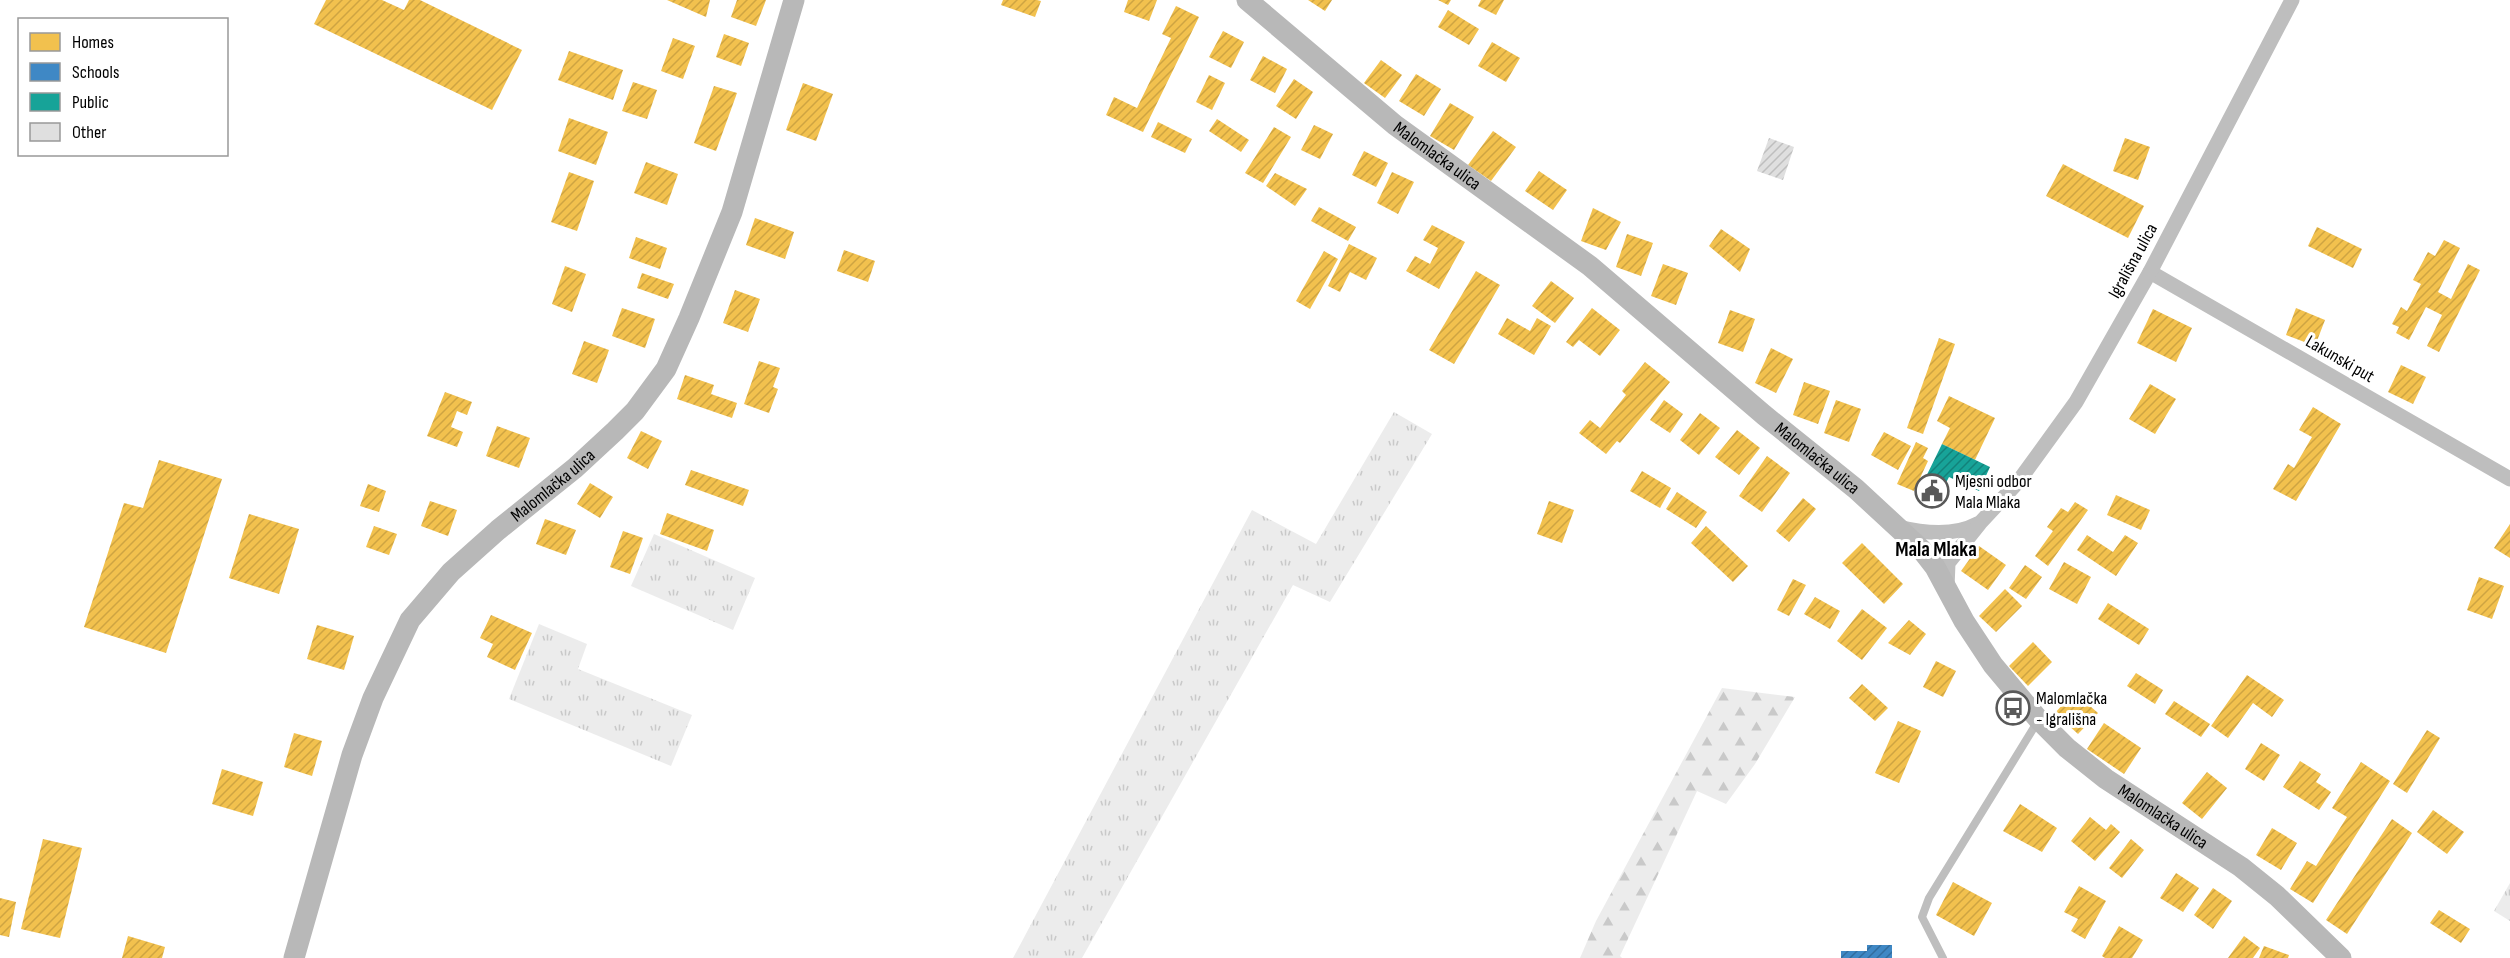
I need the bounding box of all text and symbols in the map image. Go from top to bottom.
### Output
legend [18,18,228,156]
text: Homes [72,32,114,53]
text: Schools [72,62,119,83]
text: Public [72,92,109,113]
street label: Malomlačka ulica [1390,117,1485,194]
text: Other [72,122,106,143]
street label: Igrališna ulica [2104,220,2162,302]
street label: Lakunski put [2302,331,2378,387]
street label: Malomlačka ulica [1771,418,1864,498]
street label: Malomlačka ulica [506,445,599,526]
place label: Mjesni odbor Mala Mlaka [1955,471,2032,513]
public building icon: Mjesni odbor Mala Mlaka [1914,473,1950,509]
district label: Mala Mlaka [1895,537,1977,562]
place label: Malomlačka - Igrališna [2036,688,2107,730]
bus stop icon: Malomlačka - Igrališna [1995,690,2031,726]
street label: Malomlačka ulica [2114,779,2212,853]

